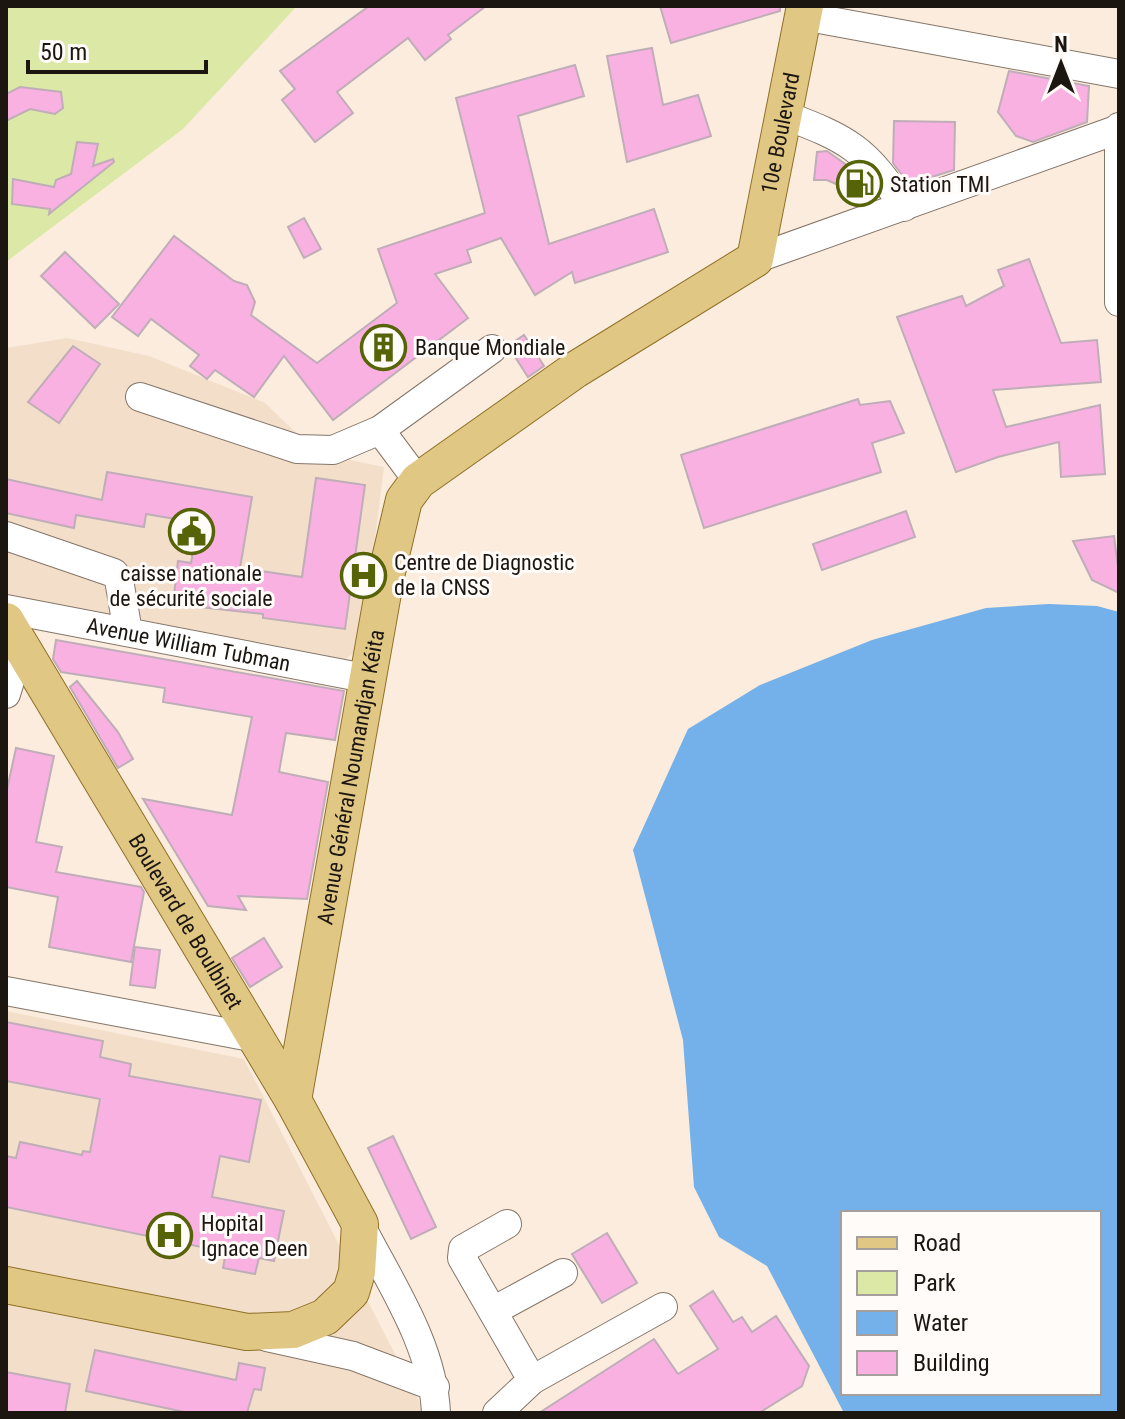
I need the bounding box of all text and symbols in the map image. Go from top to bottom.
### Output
scale bar [28,24,206,74]
north arrow [1021,24,1101,104]
text: N [1054,32,1068,57]
text: 50 m [40,38,87,66]
street label: 10e Boulevard [756,70,804,196]
fuel station icon: Station TMI [835,160,883,208]
place label: Station TMI [890,172,990,197]
building icon: Banque Mondiale [360,323,408,371]
place label: Banque Mondiale [415,335,565,360]
public building icon: caisse nationale de sécurité sociale [167,508,215,556]
place label: Centre de Diagnostic de la CNSS [394,550,575,600]
hospital icon: Centre de Diagnostic de la CNSS [339,551,387,599]
place label: caisse nationale de sécurité sociale [109,561,273,611]
street label: Avenue William Tubman [85,612,293,676]
street label: Avenue Général Noumandjan Kéita [312,628,389,926]
street label: Boulevard de Boulbinet [124,829,248,1013]
place label: Hopital Ignace Deen [201,1211,308,1261]
legend [841,1211,1101,1395]
hospital icon: Hopital Ignace Deen [146,1212,194,1260]
text: Road [913,1229,961,1257]
text: Park [913,1269,956,1297]
text: Water [913,1309,968,1337]
text: Building [913,1349,990,1377]

